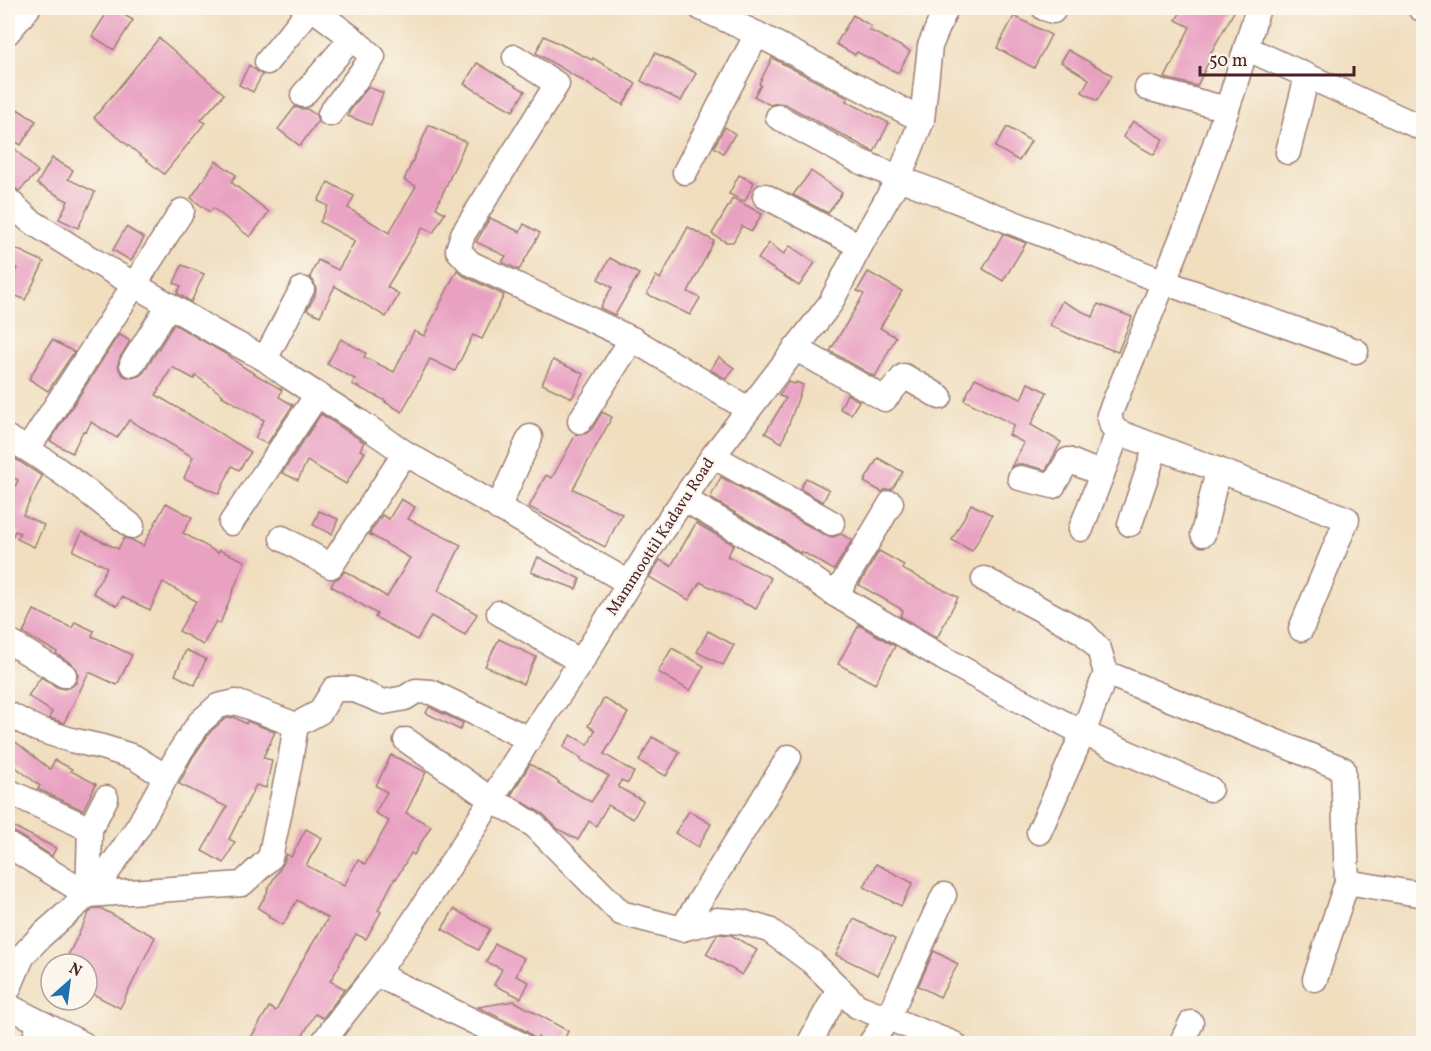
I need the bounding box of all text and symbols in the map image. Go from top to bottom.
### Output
scale bar [1200,39,1354,77]
text: 50 m [1209,49,1248,74]
street label: Mammoottil Kadavu Road [602,454,720,620]
north arrow [39,952,99,1012]
text: N [65,958,86,983]

